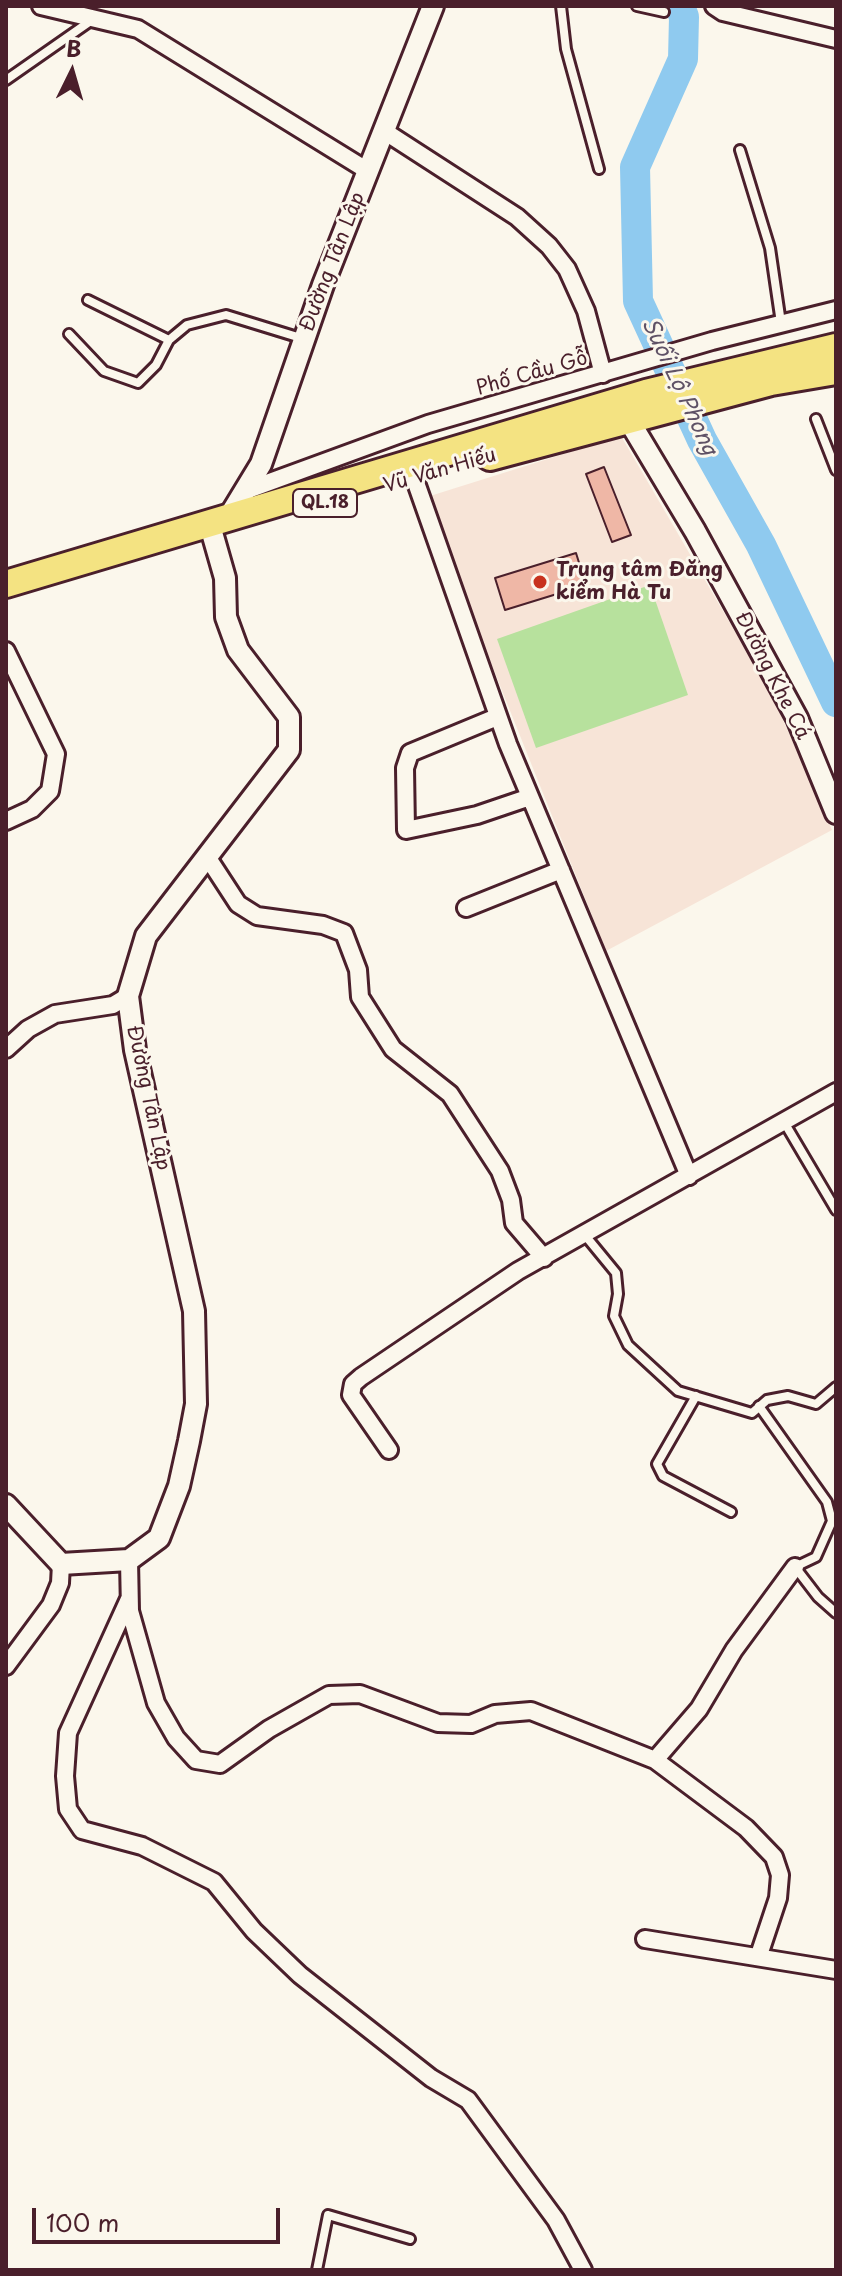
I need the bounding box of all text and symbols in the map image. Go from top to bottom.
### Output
text: B [65,30,83,65]
north arrow [32,32,112,112]
street label: Đường Tân Lập [295,189,371,335]
water label: Suối Lộ Phong [636,314,722,460]
street label: Phố Cầu Gỗ [474,347,590,401]
street label: Vũ Văn Hiếu [381,443,499,499]
road number: QL.18 [293,489,357,517]
place label: Trung tâm Đăng kiểm Hà Tu [556,558,723,605]
marker: Trung tâm Đăng kiểm Hà Tu [531,573,549,591]
street label: Đường Khe Cá [729,608,815,744]
street label: Đường Tân Lập [121,1023,175,1173]
scale bar [36,2192,284,2242]
text: 100 m [46,2204,119,2240]

